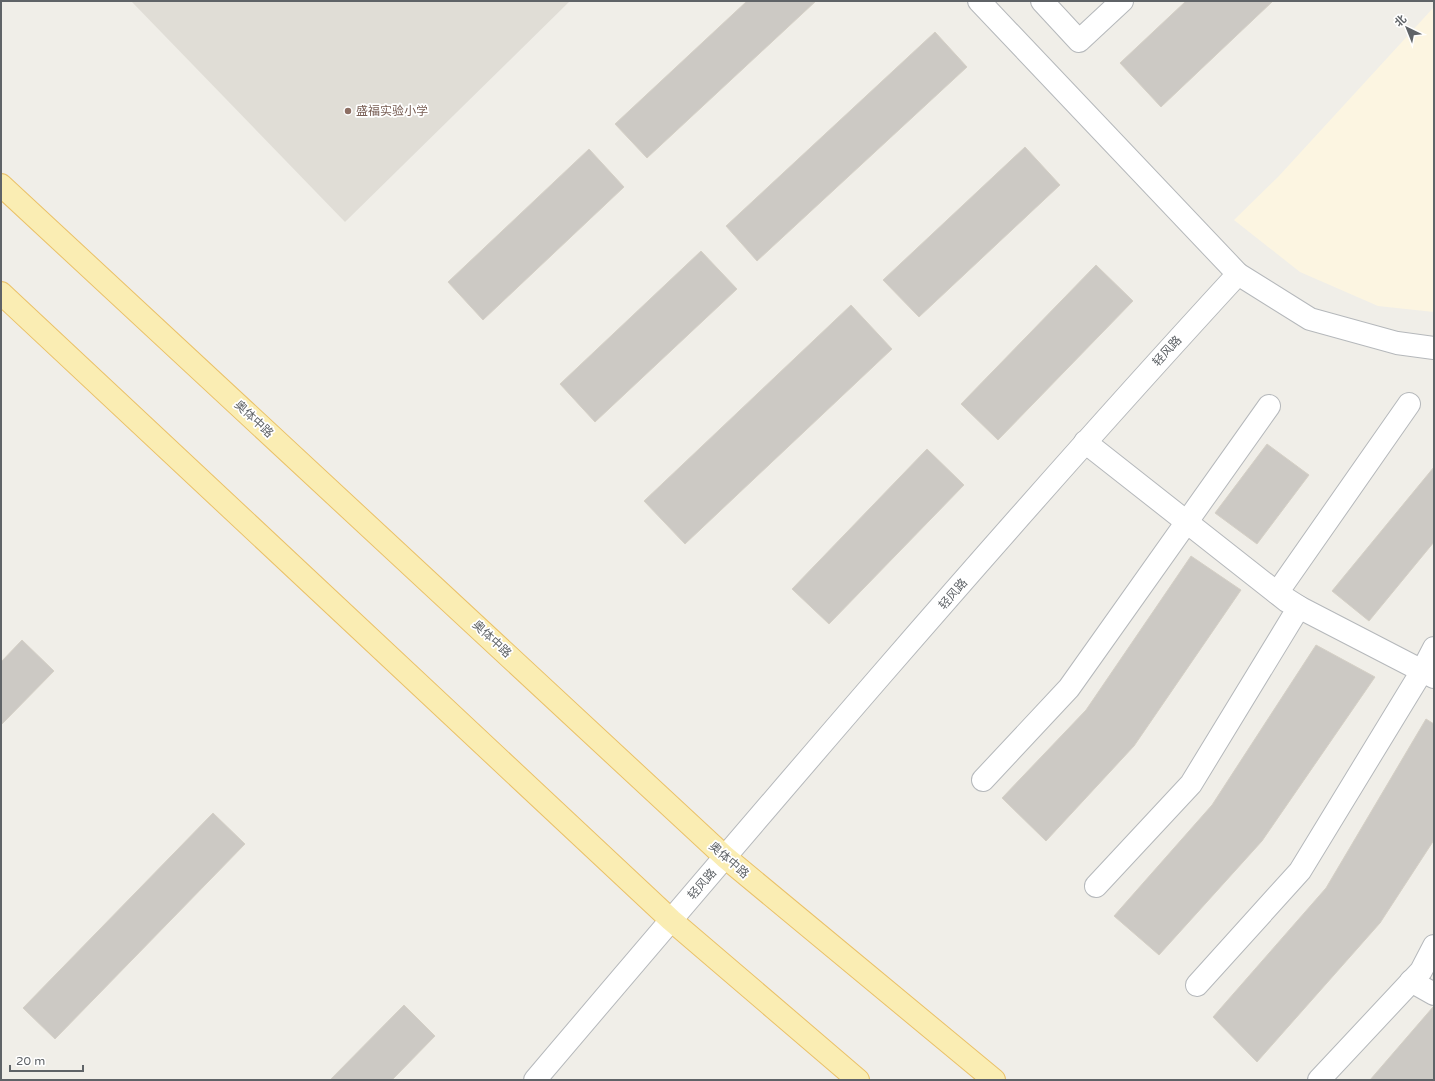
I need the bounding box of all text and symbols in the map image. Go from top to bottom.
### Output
north arrow [1387,8,1427,48]
text: 北 [1392,13,1409,30]
place label: 盛福实验小学 [356,104,428,118]
marker: 盛福实验小学 [343,106,353,116]
street label: 轻风路 [1150,333,1184,369]
street label: 奥体中路 [232,398,276,440]
street label: 轻风路 [936,576,970,612]
street label: 奥体中路 [470,618,514,660]
street label: 奥体中路 [706,839,752,881]
street label: 轻风路 [685,866,719,902]
scale bar [10,1047,83,1073]
text: 20 m [16,1054,45,1068]

